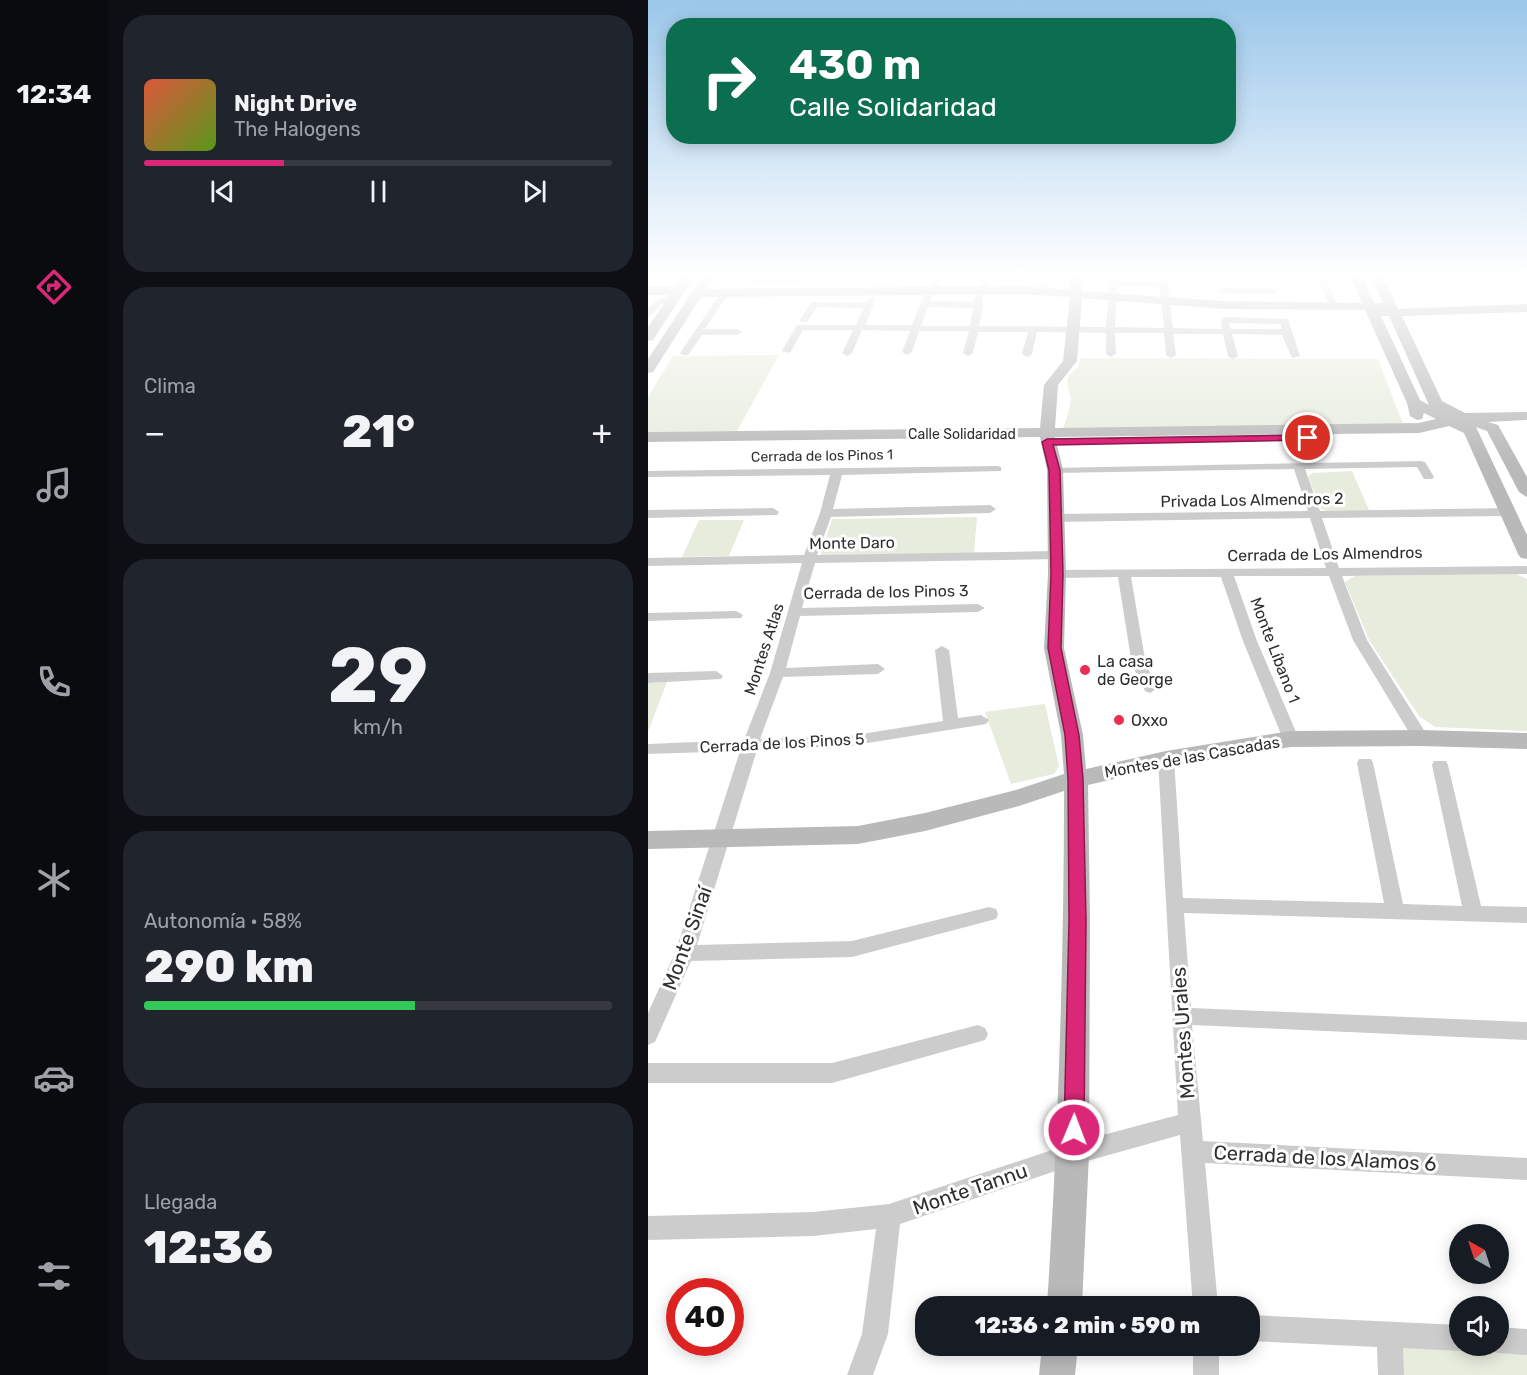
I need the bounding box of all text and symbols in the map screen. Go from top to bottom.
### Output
text: 430 m [789,40,921,90]
icon: right [690,42,768,120]
text: 12:34 [16,78,92,110]
text: Night Drive [234,90,357,117]
text: Calle Solidaridad [789,91,997,123]
text: The Halogens [234,117,361,141]
icon: previous [206,175,239,208]
icon: pause [362,175,395,208]
icon: next [518,175,551,208]
icon: directions [33,266,75,308]
text: Clima [144,374,196,398]
text: 21° [342,405,415,458]
pin [1282,412,1333,463]
text: − [144,413,165,452]
text: + [591,413,612,452]
icon: arrive [1291,421,1324,454]
street label: Calle Solidaridad [908,426,1016,443]
street label: Cerrada de los Pinos 1 [751,446,893,466]
icon: music [33,464,75,506]
street label: Privada Los Almendros 2 [1160,489,1344,511]
street label: Monte Daro [809,533,895,553]
street label: Cerrada de Los Almendros [1227,543,1423,565]
street label: Cerrada de los Pinos 3 [803,581,969,603]
street label: Monte Líbano 1 [1246,595,1304,705]
street label: Montes Atlas [740,601,788,697]
text: 29 [328,629,428,722]
place label: La casa de George [1097,652,1173,689]
icon: phone [33,661,75,703]
marker: La casa de George [1078,663,1092,677]
place label: Oxxo [1131,711,1168,730]
marker: Oxxo [1112,713,1126,727]
text: km/h [353,715,403,739]
street label: Cerrada de los Pinos 5 [699,729,865,757]
street label: Montes de las Cascadas [1103,732,1281,782]
icon: climate [33,859,75,901]
street label: Monte Sinaí [657,882,717,993]
text: Autonomía · 58% [144,909,302,933]
text: 290 km [144,940,314,993]
street label: Montes Urales [1166,966,1200,1100]
icon: car [33,1057,75,1099]
position arrow [1042,1098,1106,1162]
street label: Cerrada de los Alamos 6 [1213,1140,1437,1176]
street label: Monte Tannu [909,1158,1031,1220]
text: Llegada [144,1190,217,1214]
text: 12:36 [144,1221,273,1274]
north arrow [1449,1224,1509,1284]
map controls [1449,1224,1509,1356]
icon: filters [33,1255,75,1297]
speed limit sign: 40 [666,1278,744,1356]
button: sound [1449,1296,1509,1356]
text: 12:36 · 2 min · 590 m [975,1312,1200,1339]

